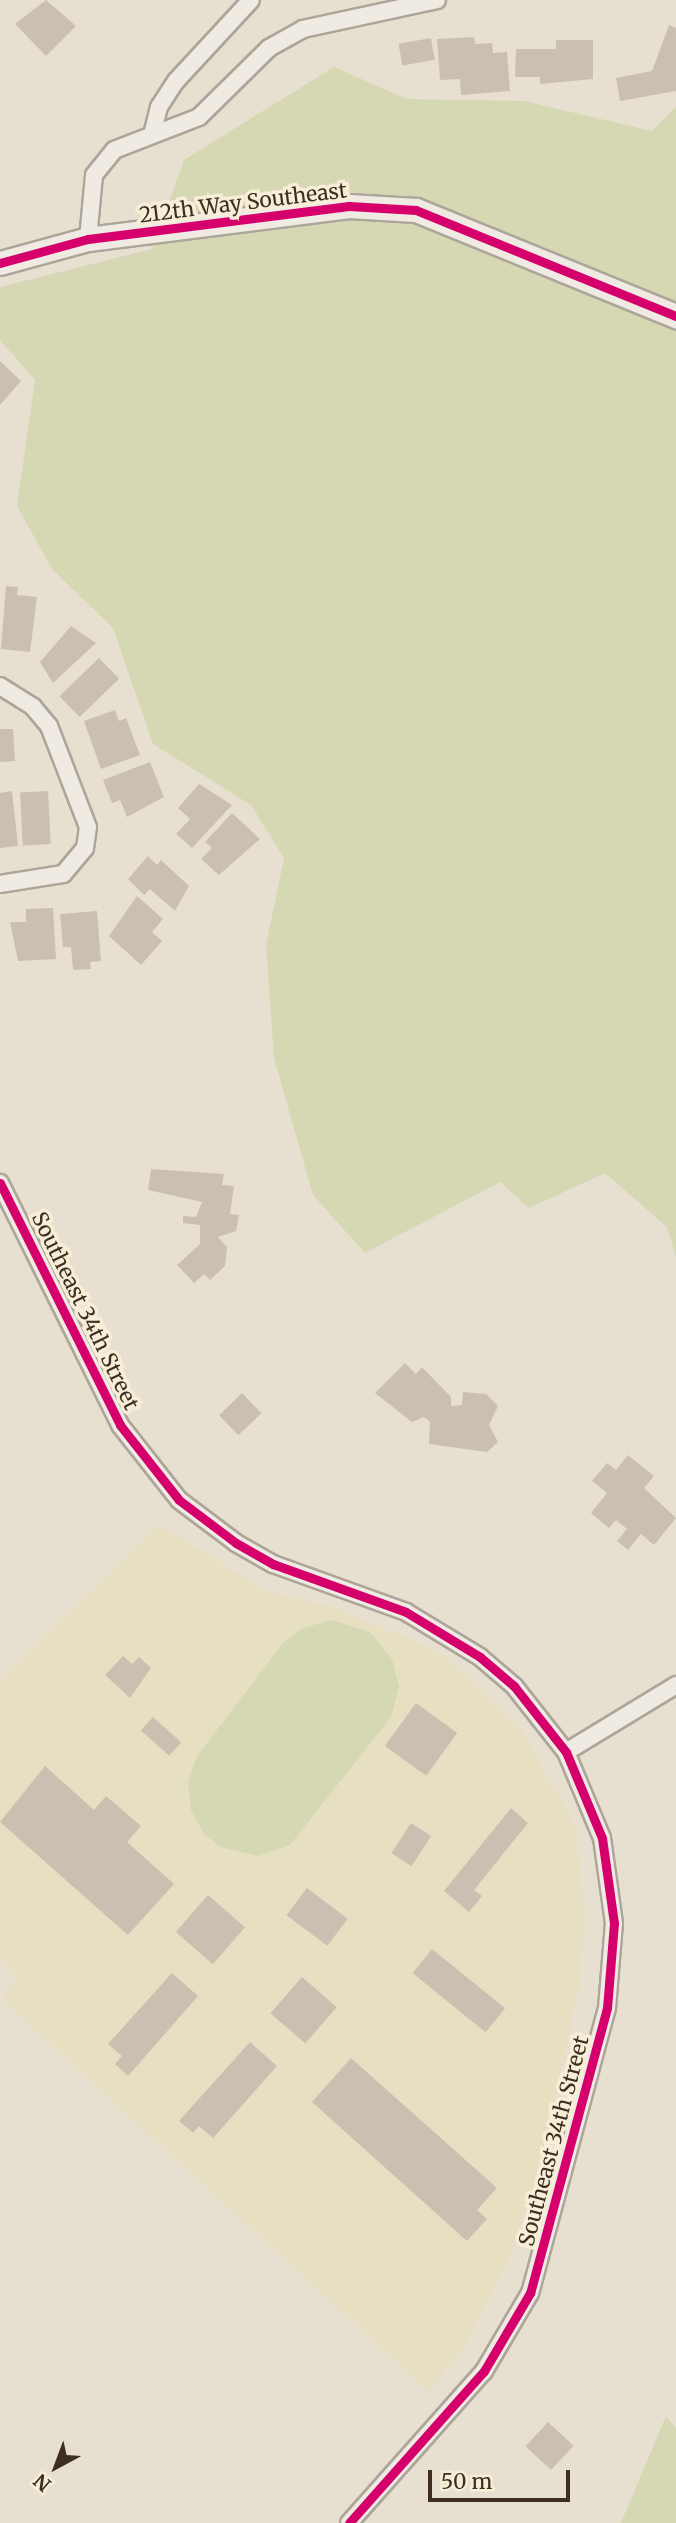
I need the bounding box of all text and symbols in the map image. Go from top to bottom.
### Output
street label: 212th Way Southeast [138,178,348,228]
street label: Southeast 34th Street [26,1208,144,1414]
street label: Southeast 34th Street [514,2033,594,2249]
north arrow [21,2432,91,2502]
scale bar [431,2456,573,2500]
text: 50 m [441,2468,492,2495]
text: N [29,2469,56,2497]

